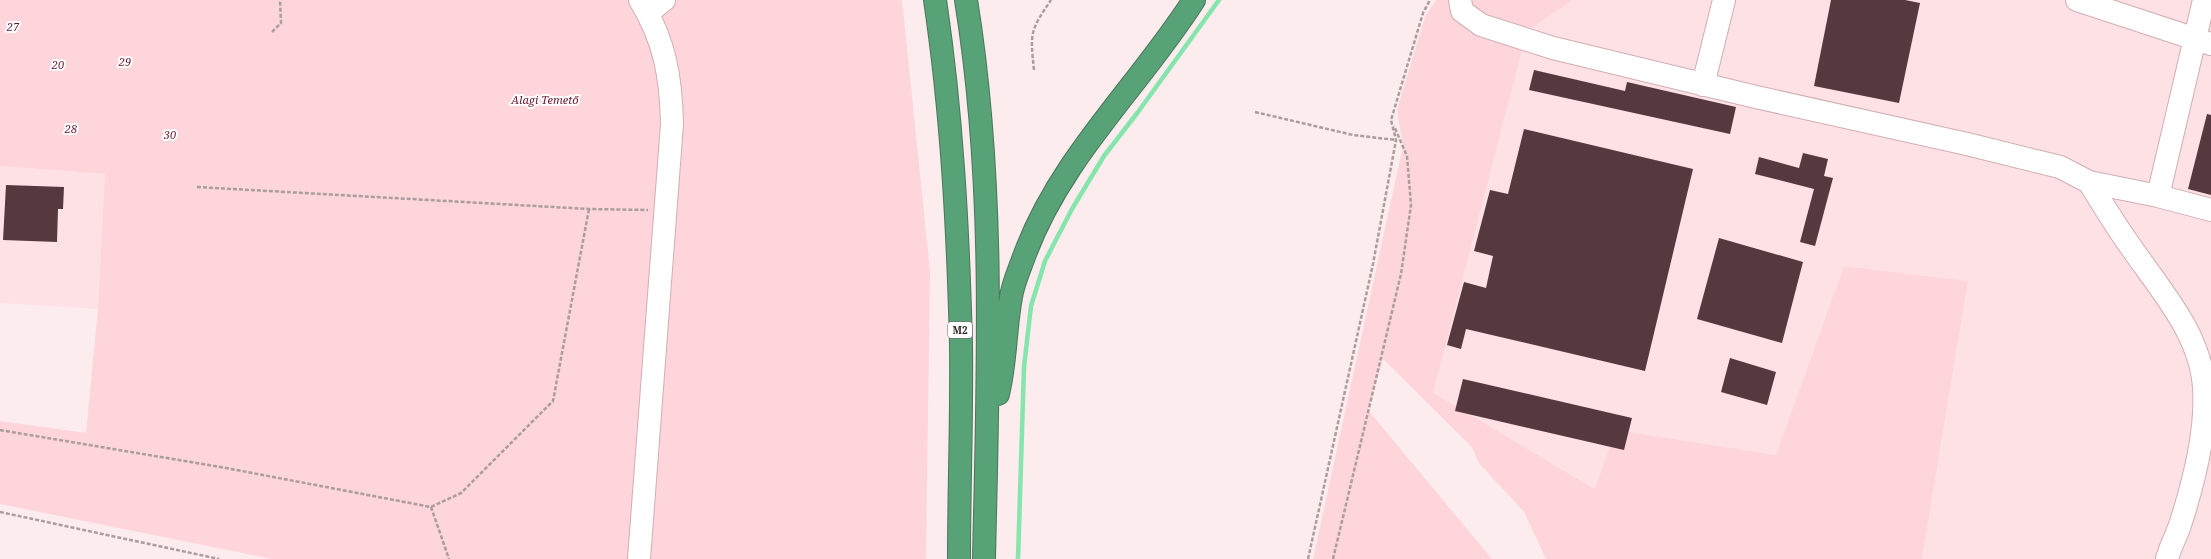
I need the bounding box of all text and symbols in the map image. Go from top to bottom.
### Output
park label: 27 [6,19,20,34]
park label: 29 [118,54,131,69]
park label: 20 [51,57,64,72]
park label: Alagi Temető [510,92,579,107]
park label: 28 [64,121,77,136]
park label: 30 [163,127,176,142]
road number: M2 [948,322,972,338]

